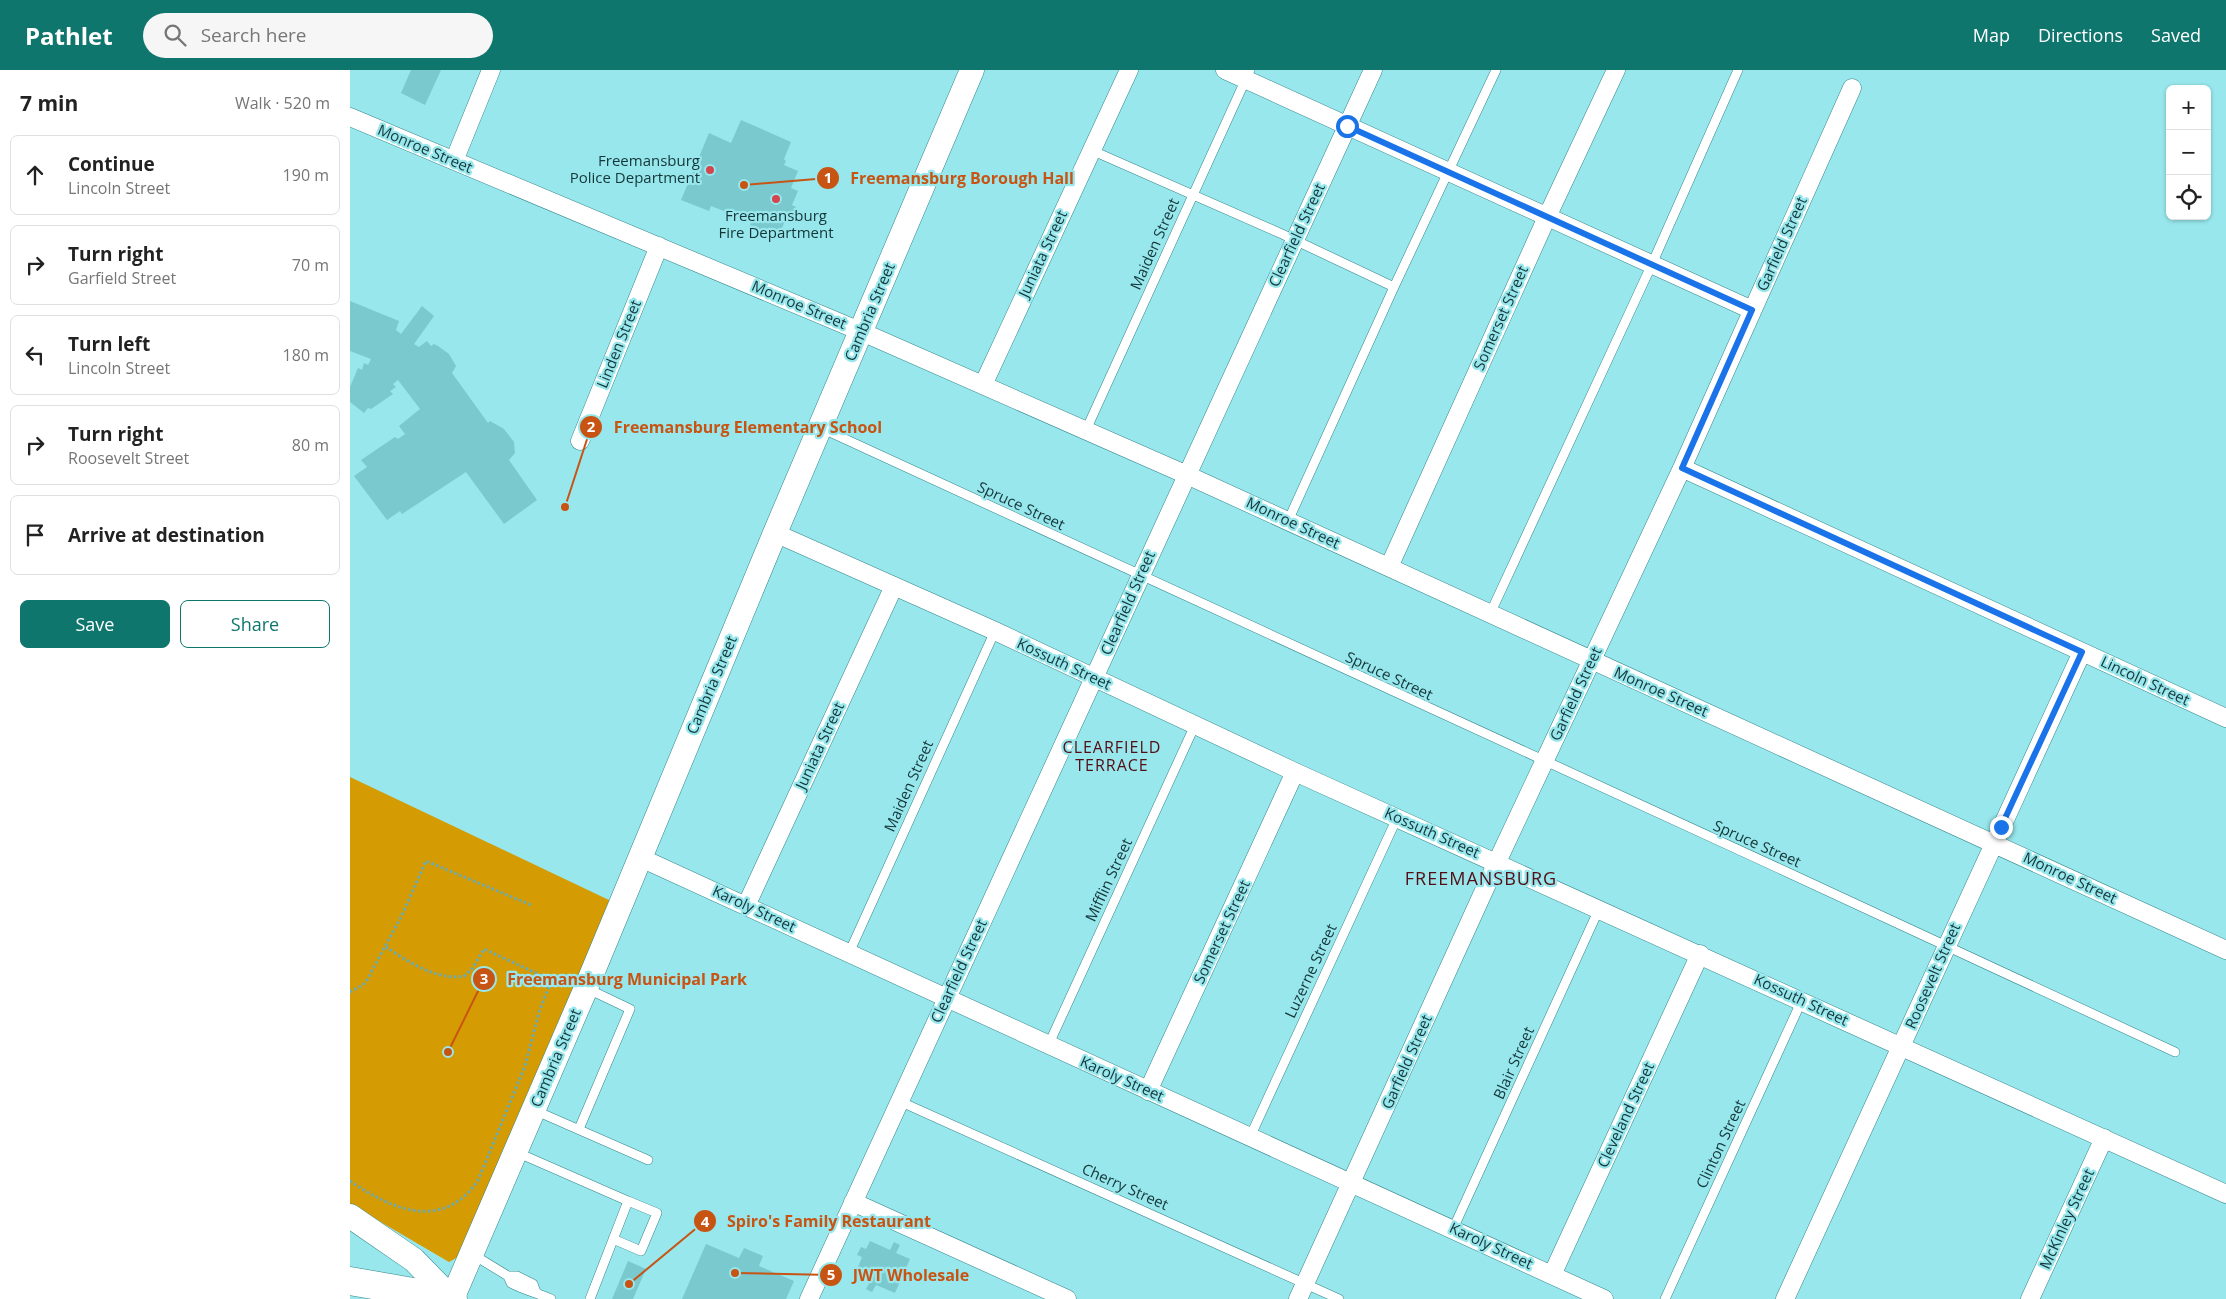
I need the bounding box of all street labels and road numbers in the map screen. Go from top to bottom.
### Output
street label: Monroe Street [375,119,476,177]
street label: Clearfield Street [1263,180,1329,290]
street label: Garfield Street [1751,193,1811,294]
street label: Maiden Street [1125,195,1183,293]
street label: Juniata Street [1012,207,1071,302]
street label: Cambria Street [839,259,899,364]
street label: Somerset Street [1468,262,1532,373]
street label: Monroe Street [749,275,850,333]
street label: Linden Street [591,297,645,391]
street label: Spruce Street [975,476,1068,534]
street label: Monroe Street [1243,492,1343,553]
street label: Clearfield Street [1095,547,1159,658]
street label: Cambria Street [681,632,741,737]
street label: Kossuth Street [1014,632,1115,694]
street label: Garfield Street [1545,643,1606,744]
street label: Spruce Street [1343,646,1436,704]
street label: Lincoln Street [2098,651,2193,709]
street label: Monroe Street [1611,661,1712,721]
street label: Juniata Street [789,699,848,794]
street label: Maiden Street [879,737,937,835]
street label: Kossuth Street [1382,802,1483,862]
street label: Spruce Street [1710,815,1804,871]
street label: Mifflin Street [1080,835,1136,925]
street label: Monroe Street [2020,847,2120,908]
street label: Somerset Street [1188,876,1254,987]
street label: Karoly Street [710,880,799,936]
street label: Clearfield Street [925,916,991,1026]
street label: Luzerne Street [1279,920,1341,1021]
street label: Roosevelt Street [1900,920,1964,1032]
street label: Kossuth Street [1751,968,1852,1030]
street label: Cambria Street [525,1005,585,1110]
street label: Garfield Street [1376,1011,1436,1112]
street label: Blair Street [1488,1023,1538,1102]
street label: Karoly Street [1077,1051,1167,1105]
street label: Cleveland Street [1592,1059,1658,1170]
street label: Clinton Street [1691,1096,1749,1191]
street label: Cherry Street [1079,1158,1172,1214]
street label: McKinley Street [2034,1165,2098,1272]
street label: Karoly Street [1447,1217,1536,1273]

